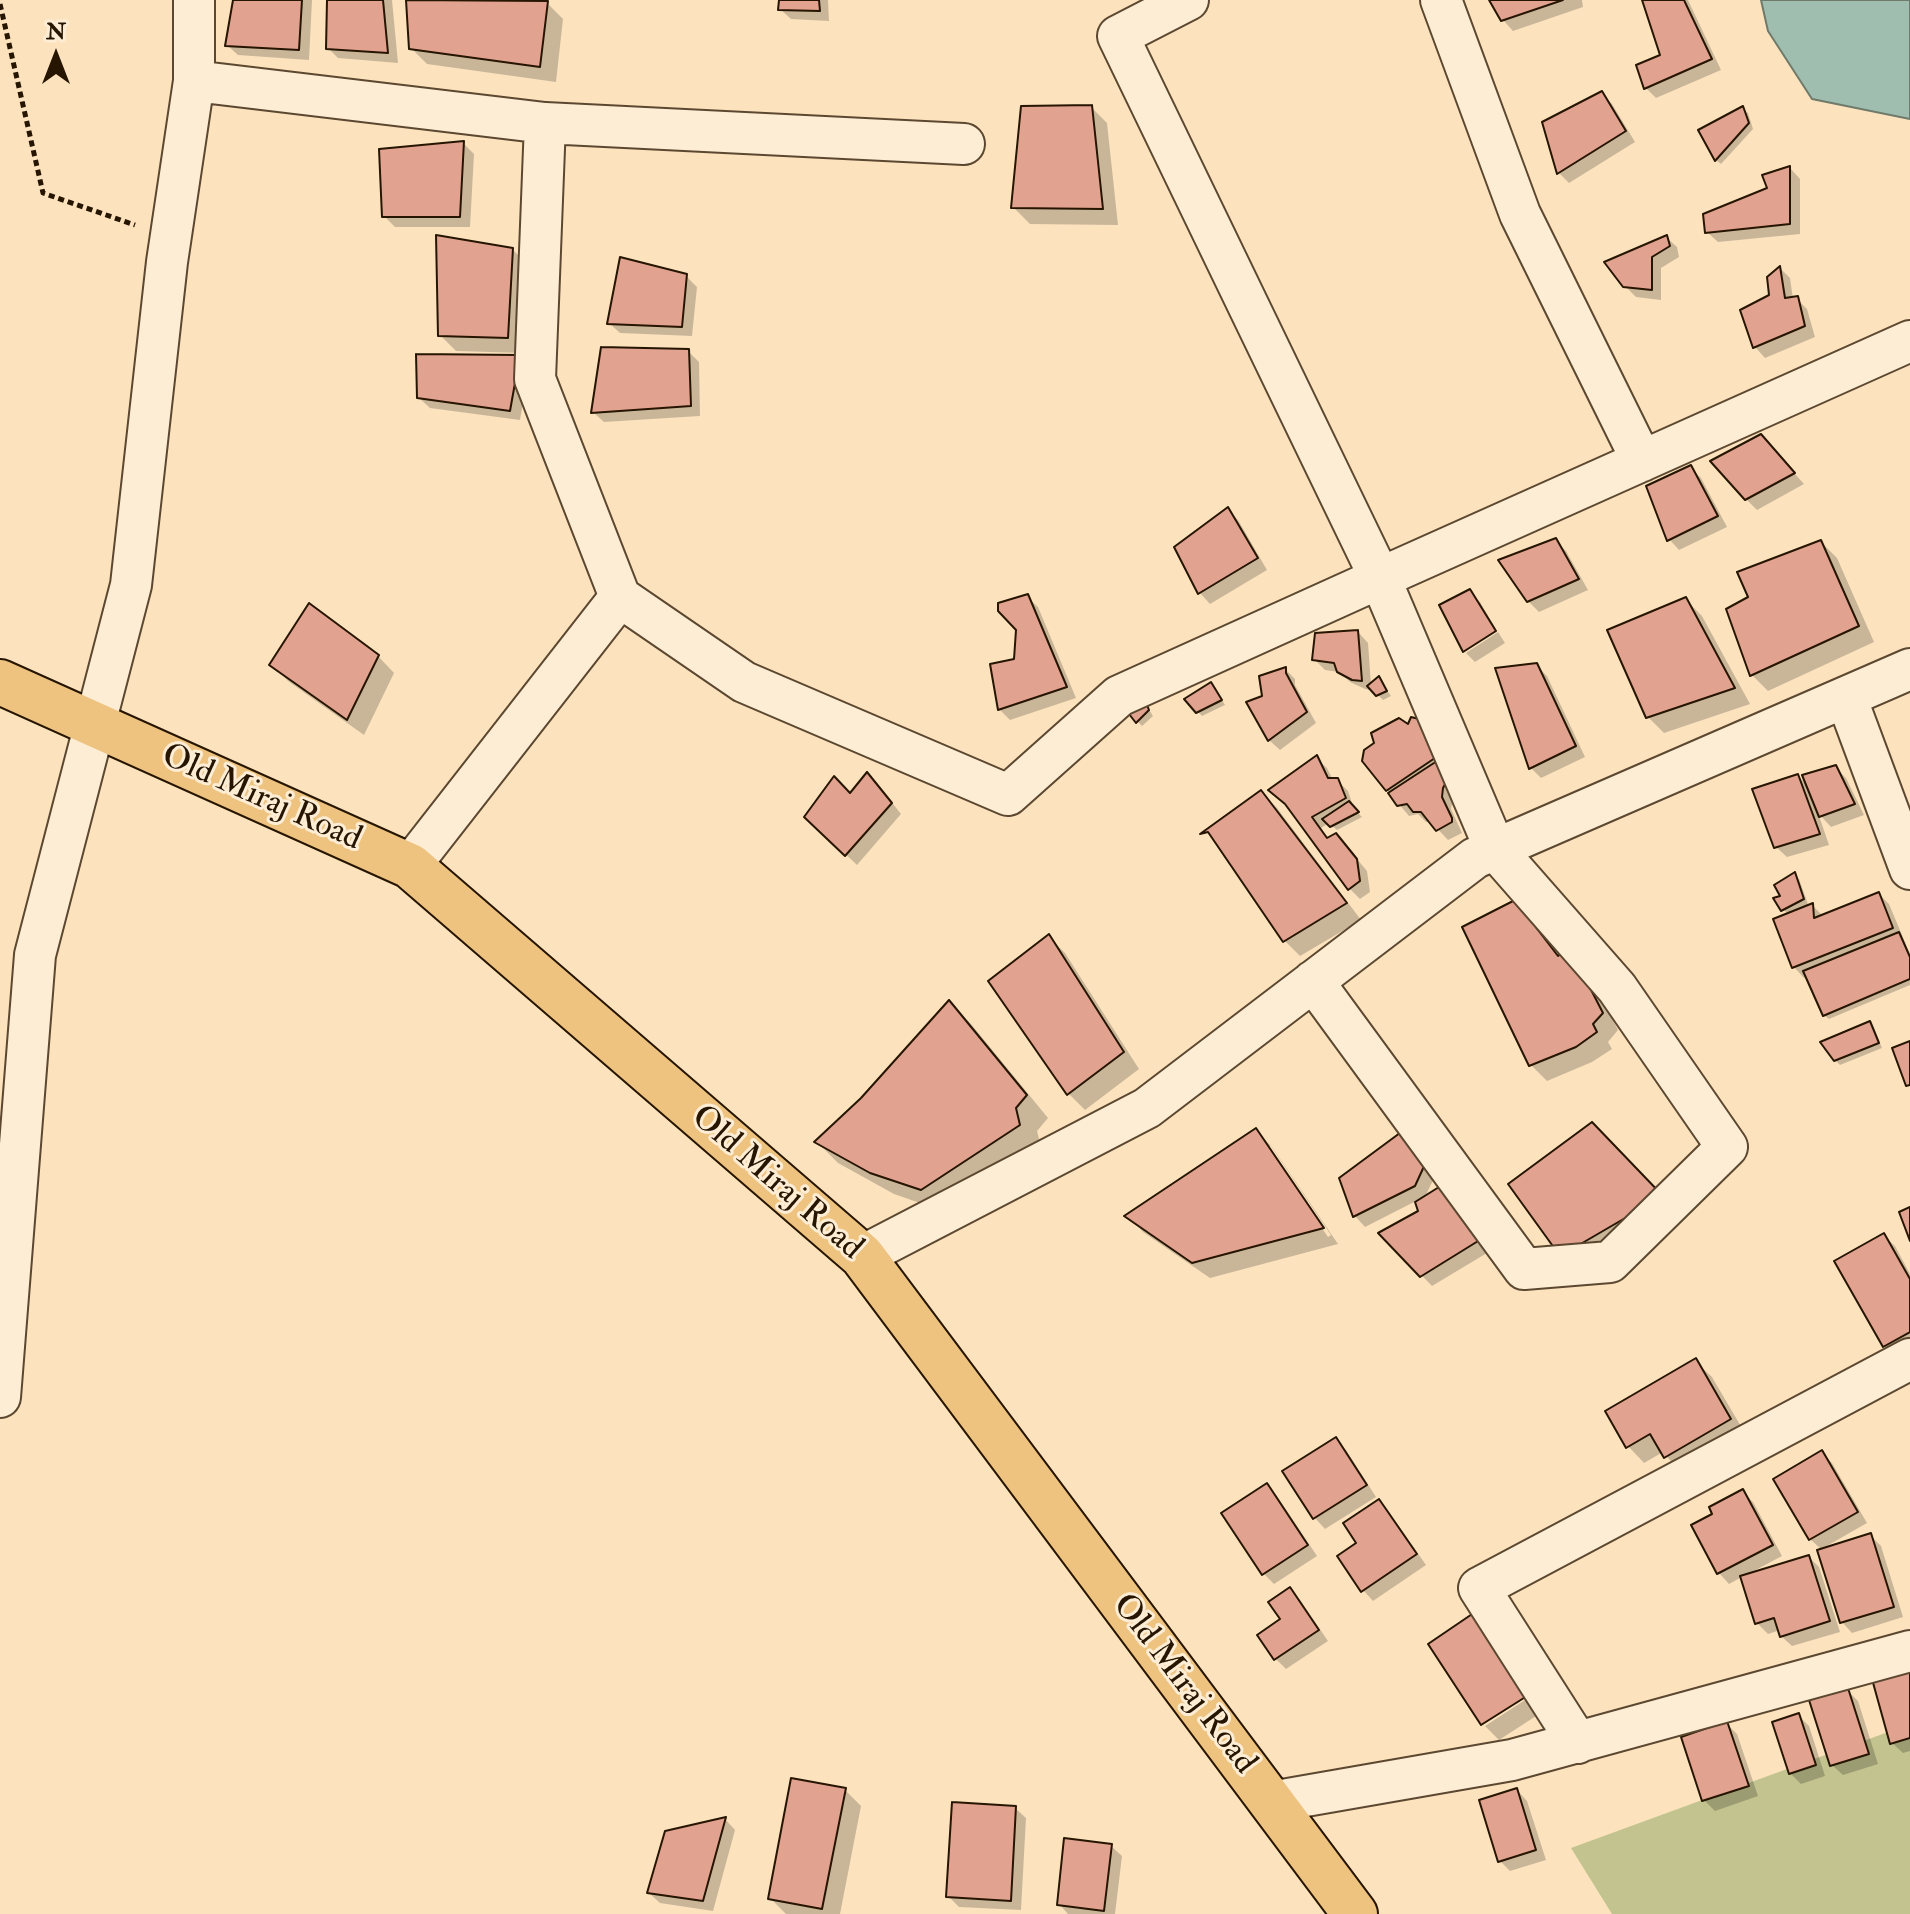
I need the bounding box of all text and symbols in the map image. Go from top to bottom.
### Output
north arrow [16,16,96,96]
text: N [46,18,66,46]
street label: Old Miraj Road [155,737,367,861]
street label: Old Miraj Road [682,1098,870,1270]
street label: Old Miraj Road [1102,1587,1264,1783]

